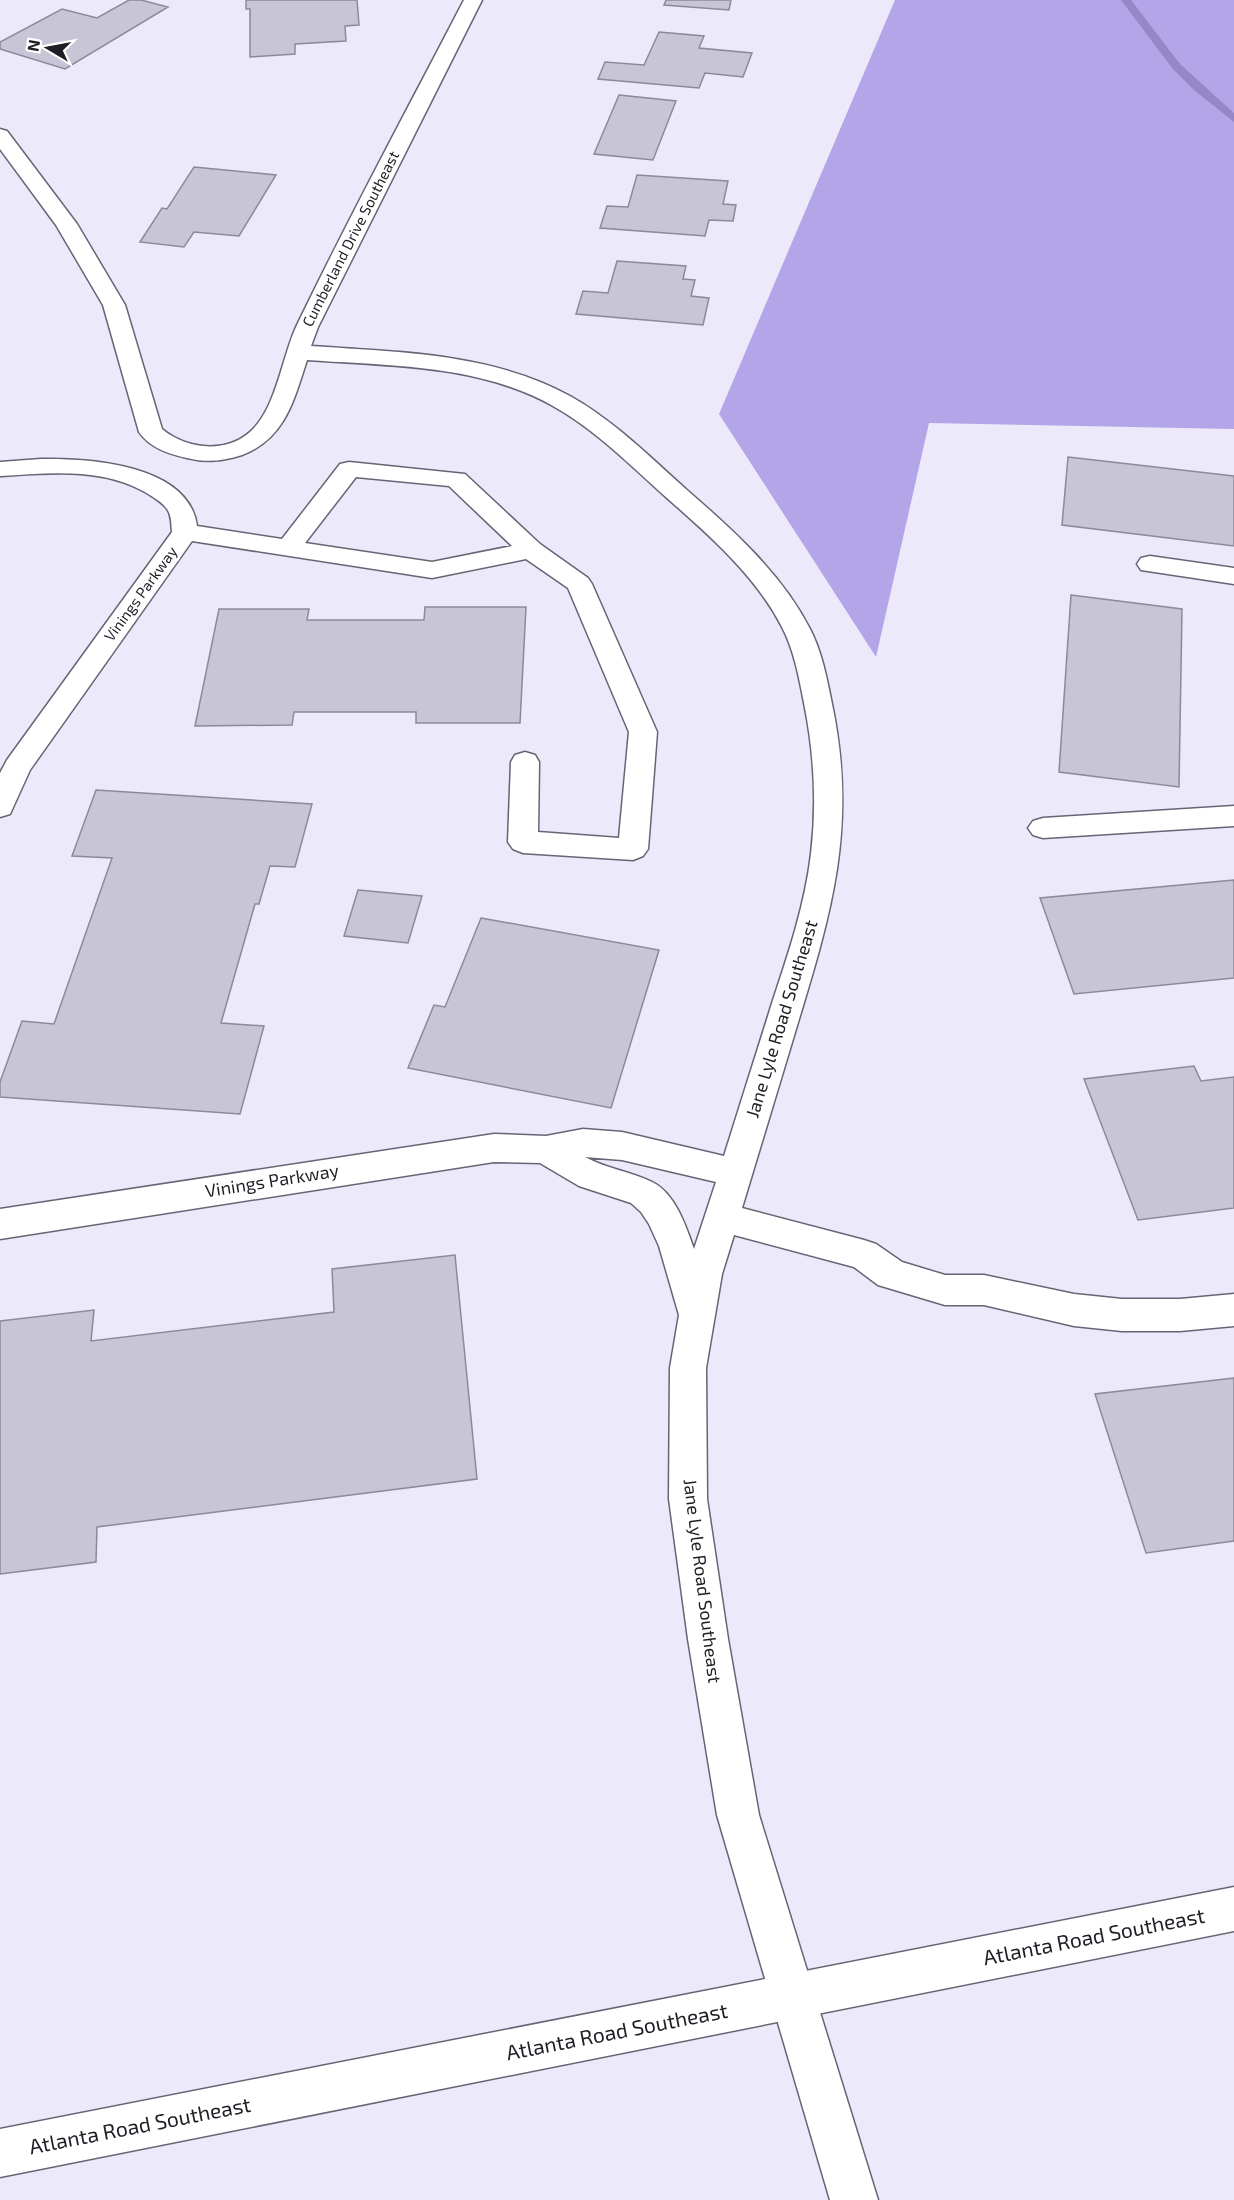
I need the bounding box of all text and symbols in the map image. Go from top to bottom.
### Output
north arrow [18,18,78,78]
text: N [22,38,43,53]
street label: Cumberland Drive Southeast [298,147,402,329]
street label: Vinings Parkway [100,543,181,644]
street label: Jane Lyle Road Southeast [740,917,822,1120]
street label: Vinings Parkway [203,1159,341,1201]
street label: Jane Lyle Road Southeast [680,1477,726,1684]
street label: Atlanta Road Southeast [981,1902,1207,1969]
street label: Atlanta Road Southeast [504,1997,730,2064]
street label: Atlanta Road Southeast [27,2091,253,2158]

